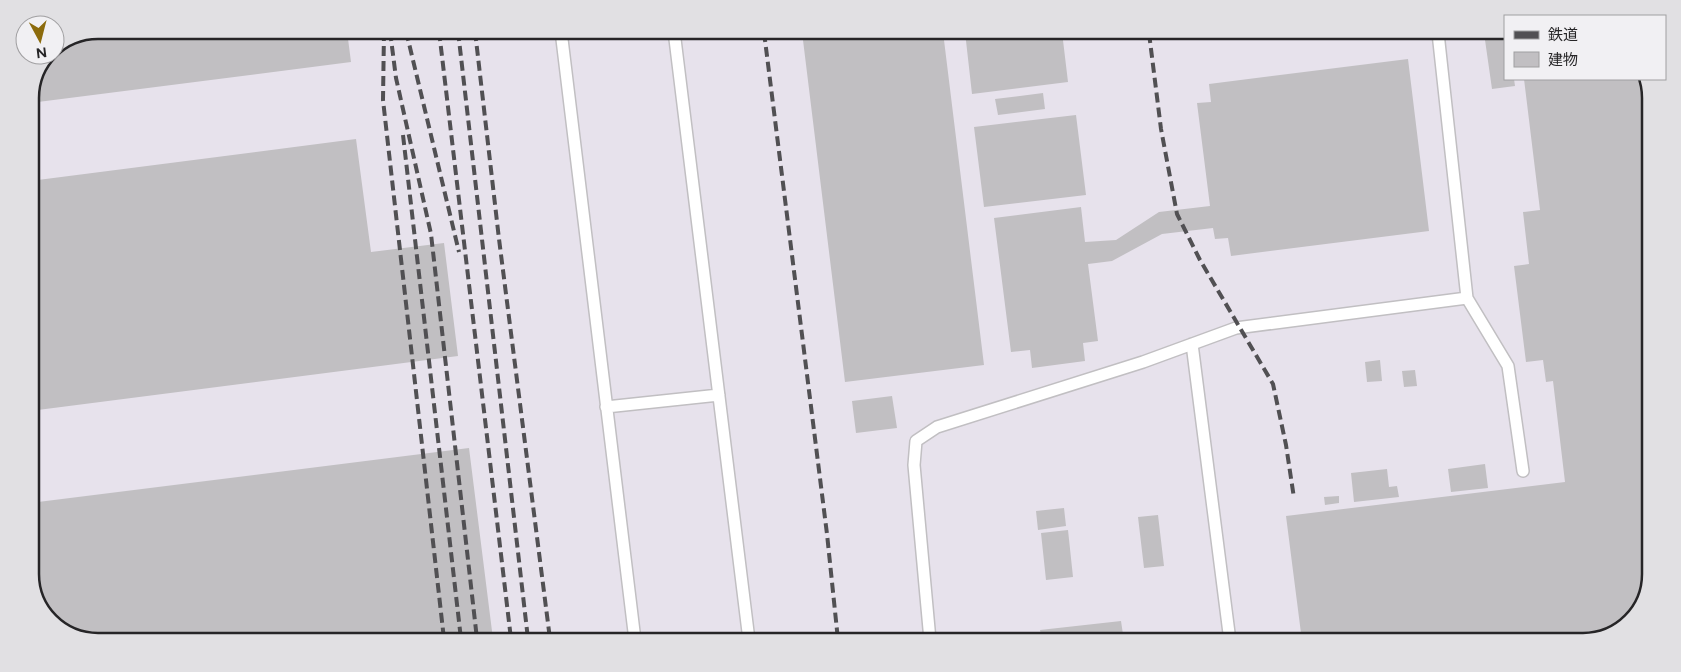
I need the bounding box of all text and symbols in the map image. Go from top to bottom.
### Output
north arrow [15,15,65,65]
legend [1504,15,1666,80]
text: 鉄道 [1548,26,1578,44]
text: N [35,43,48,62]
text: 建物 [1548,51,1578,69]

